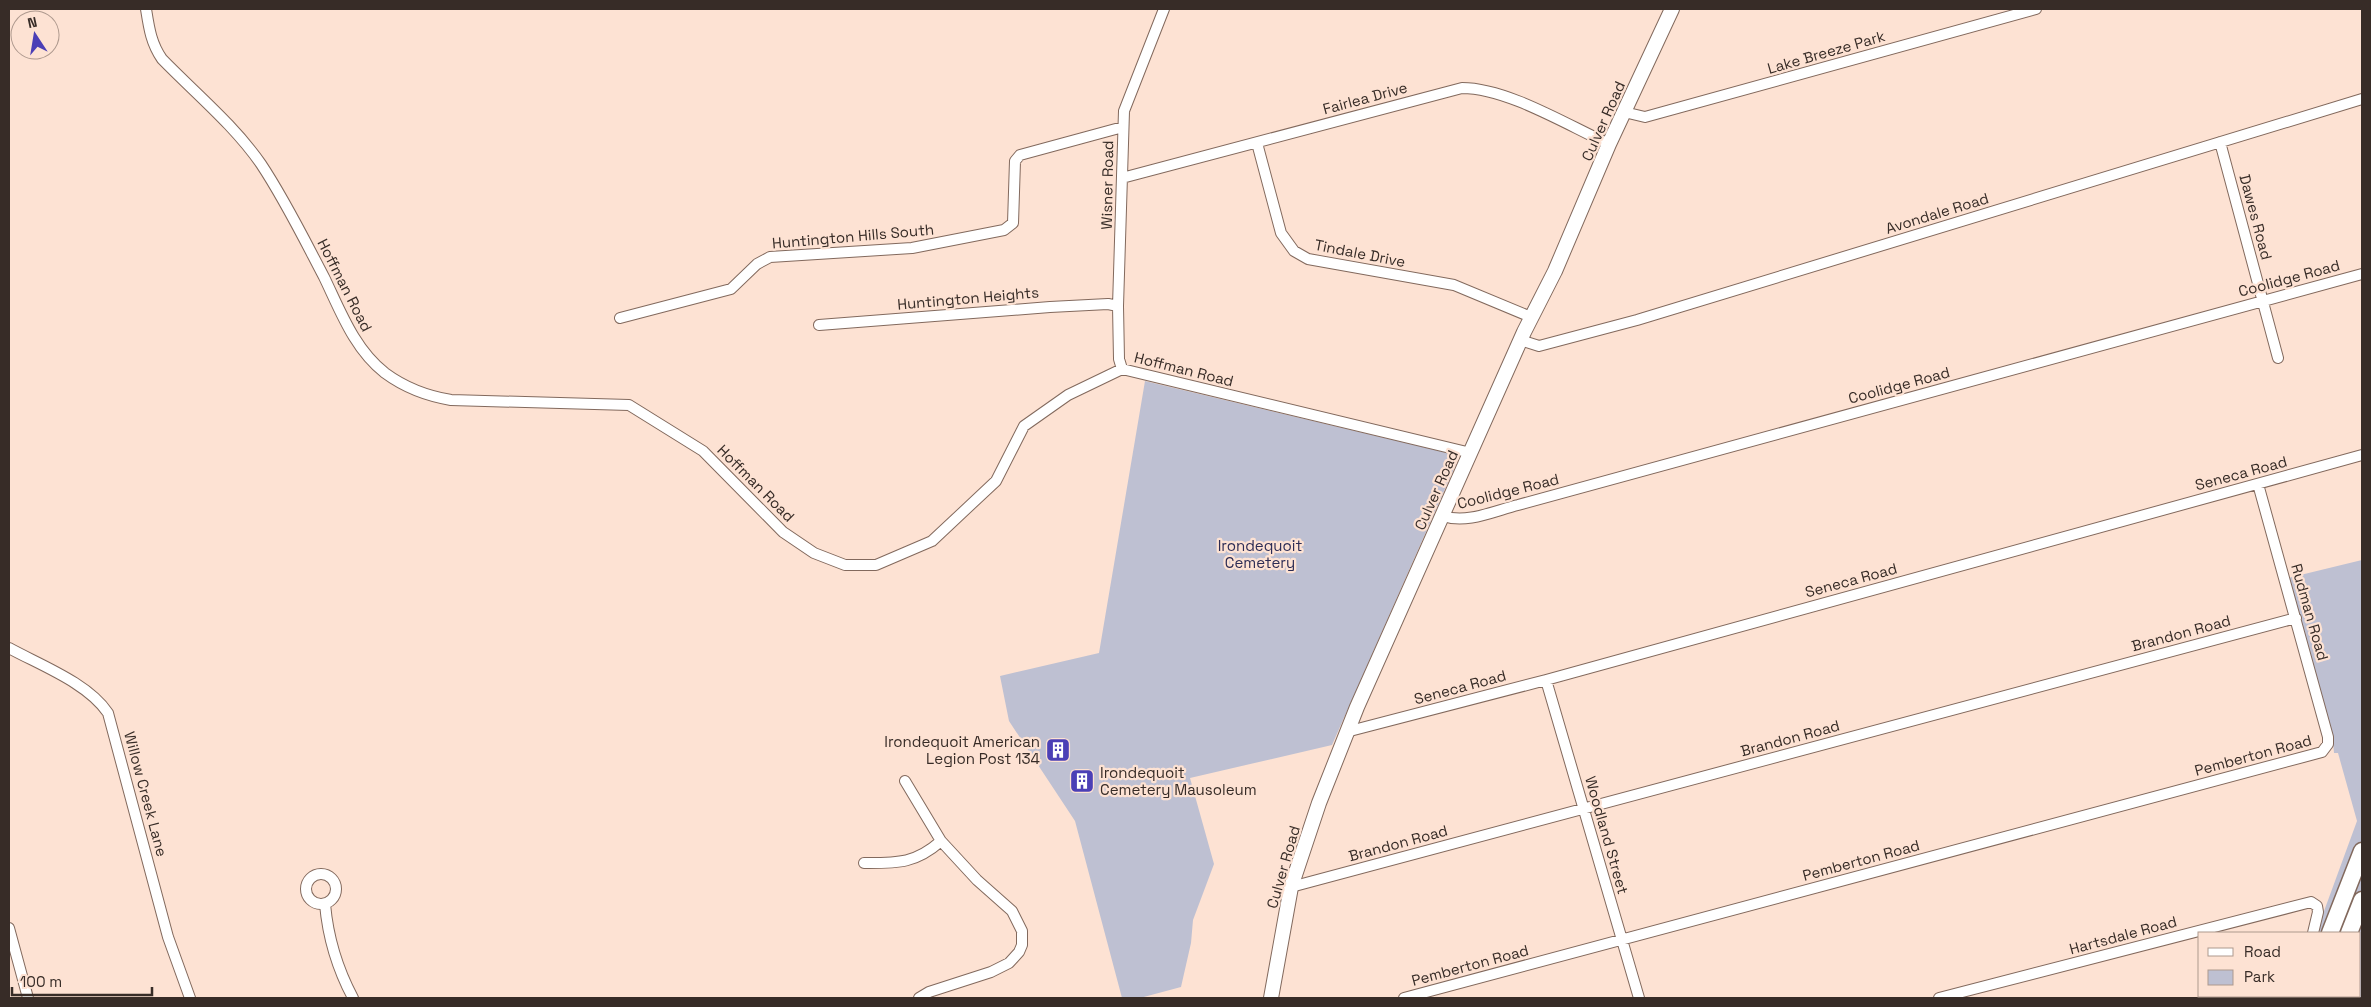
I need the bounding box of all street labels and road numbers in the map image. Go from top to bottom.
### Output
street label: Lake Breeze Park [1765,26,1887,78]
street label: Fairlea Drive [1321,78,1410,118]
street label: Culver Road [1577,78,1629,164]
street label: Wisner Road [1097,140,1117,230]
street label: Dawes Road [2235,172,2277,262]
street label: Avondale Road [1883,188,1991,238]
street label: Huntington Hills South [771,219,935,253]
street label: Hoffman Road [313,235,377,335]
street label: Tindale Drive [1313,235,1407,271]
street label: Coolidge Road [2236,255,2342,301]
street label: Huntington Heights [896,282,1040,314]
street label: Hoffman Road [1132,347,1236,391]
street label: Coolidge Road [1846,362,1952,408]
street label: Hoffman Road [713,440,799,526]
street label: Culver Road [1410,447,1462,533]
street label: Seneca Road [2193,452,2289,494]
street label: Coolidge Road [1455,469,1561,513]
street label: Seneca Road [1803,559,1899,601]
street label: Rudman Road [2287,561,2333,663]
street label: Brandon Road [2129,611,2233,655]
street label: Seneca Road [1412,666,1508,708]
street label: Brandon Road [1738,716,1842,760]
street label: Willow Creek Lane [120,729,172,859]
street label: Pemberton Road [2192,730,2314,780]
street label: Woodland Street [1581,774,1633,896]
street label: Brandon Road [1346,821,1450,865]
street label: Culver Road [1262,823,1304,911]
street label: Pemberton Road [1800,835,1922,885]
street label: Hartsdale Road [2067,912,2179,958]
street label: Pemberton Road [1409,940,1531,990]

